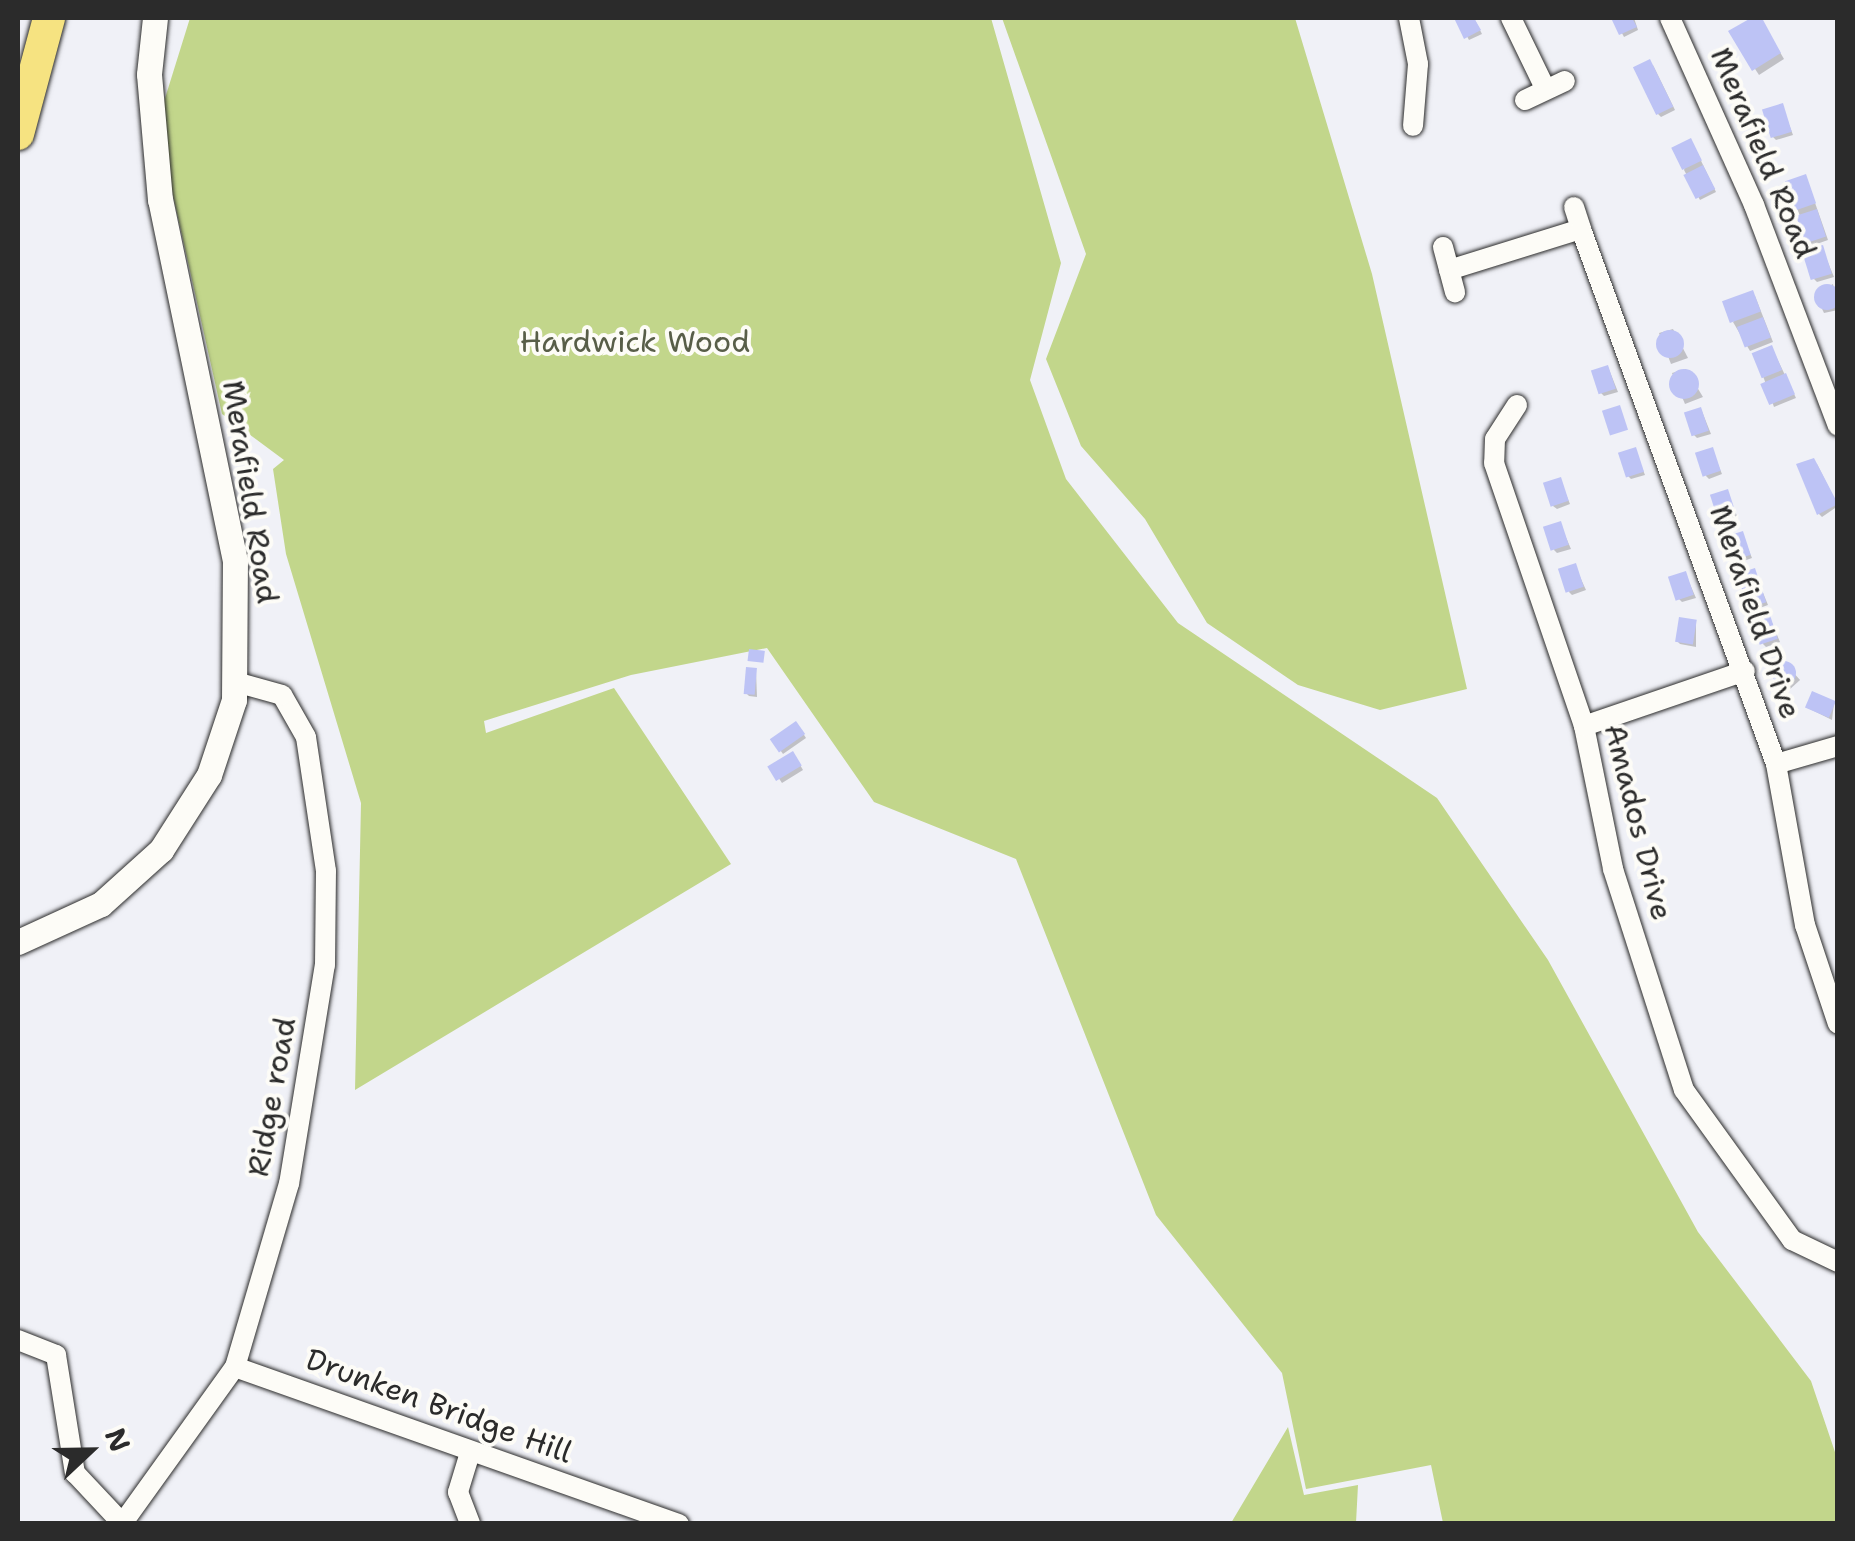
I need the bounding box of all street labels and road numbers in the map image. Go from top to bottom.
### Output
street label: Merafield Road [1702,42,1824,264]
street label: Merafield Road [215,378,285,606]
street label: Merafield Drive [1702,500,1808,724]
street label: Amados Drive [1596,720,1680,924]
street label: Ridge road [240,1015,304,1179]
street label: Drunken Bridge Hill [301,1341,577,1471]

